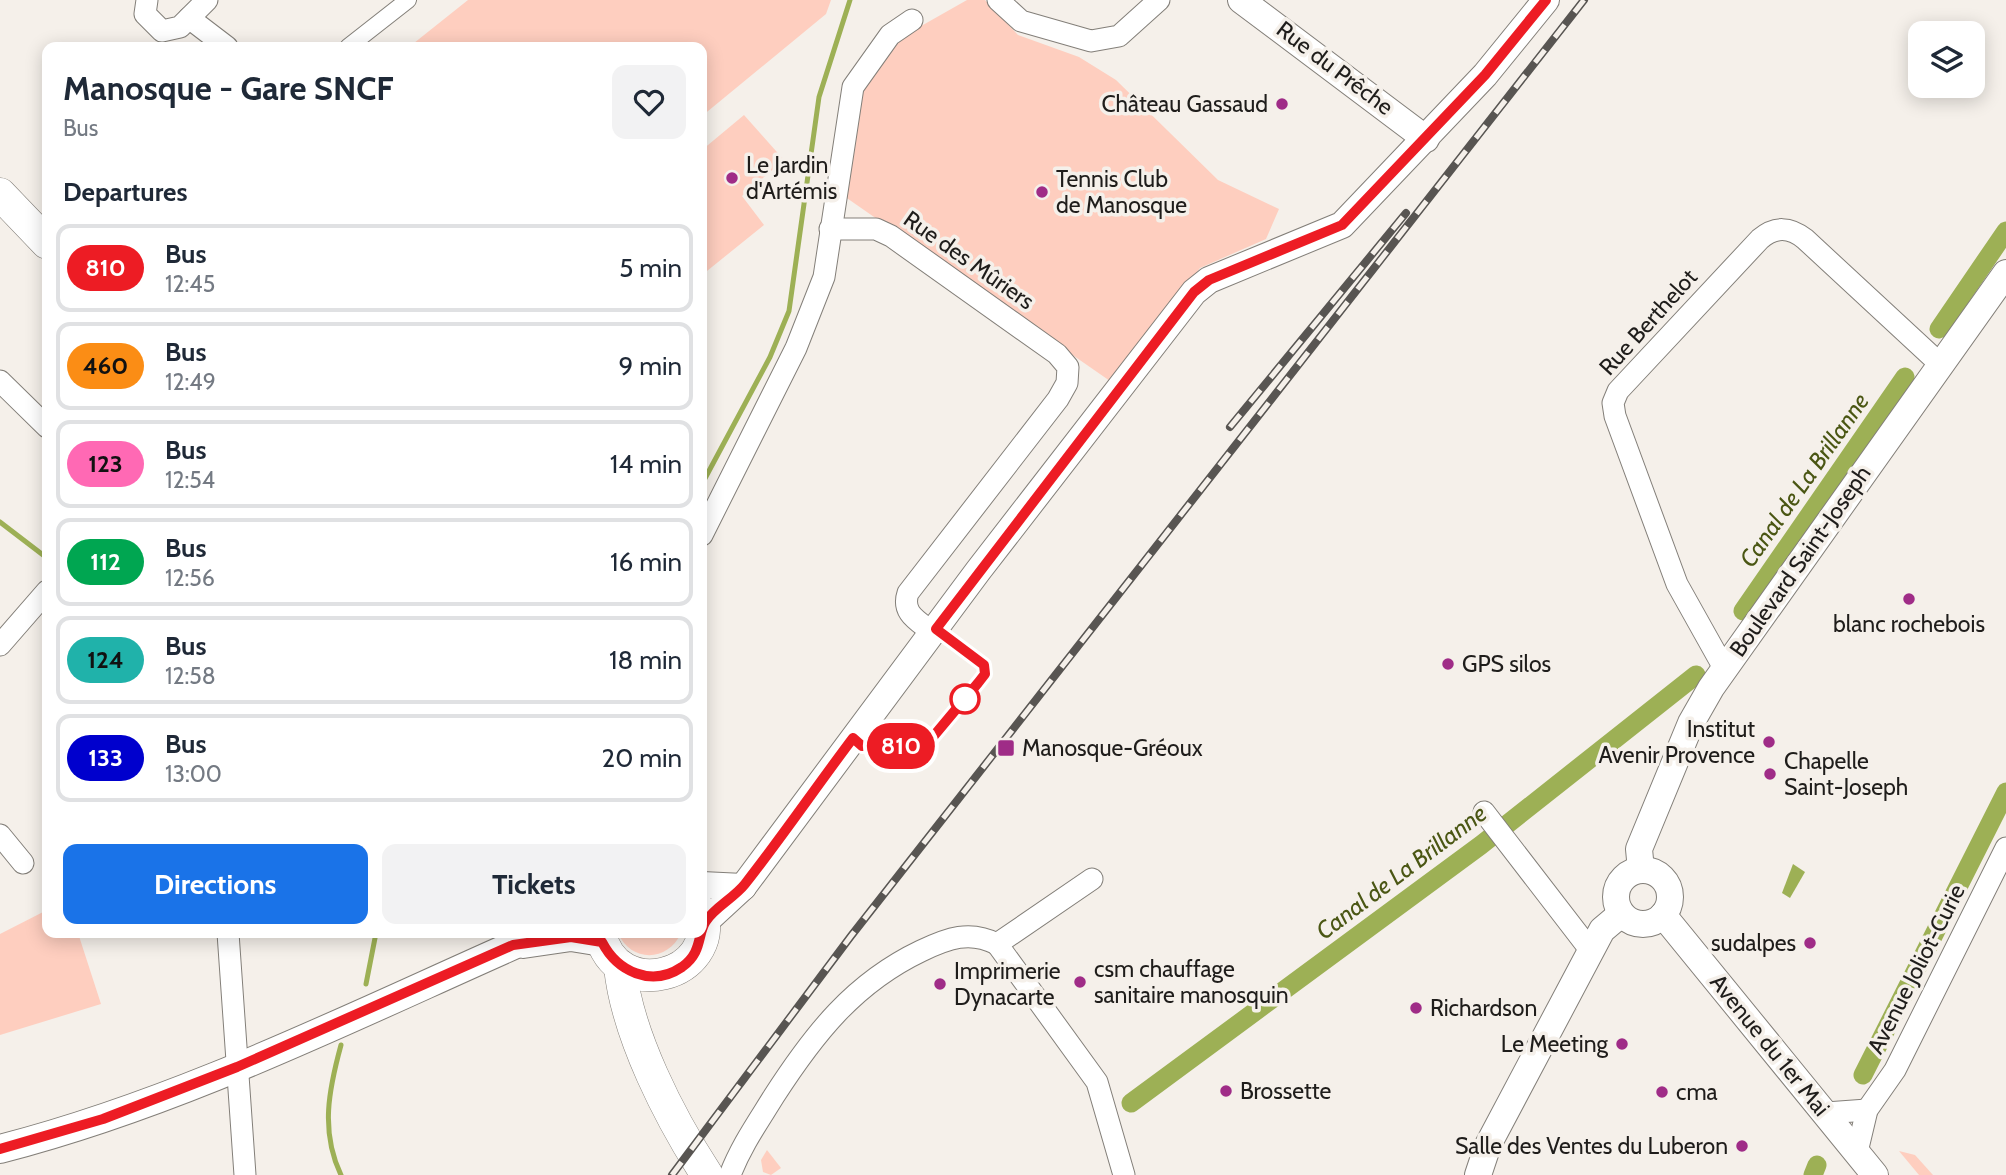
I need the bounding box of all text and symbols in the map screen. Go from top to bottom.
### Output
street label: Rue du Prêche [1271,15,1399,121]
map controls [1908,21,1985,98]
button: layers [1908,21,1985,98]
button: heart [612,65,686,139]
text: Manosque - Gare SNCF [63,68,394,108]
place label: Château Gassaud [1101,90,1268,118]
marker: Château Gassaud [1274,96,1290,112]
text: Bus [63,114,98,142]
place label: Le Jardin d'Artémis [746,151,837,205]
place label: Tennis Club de Manosque [1056,165,1187,219]
marker: Le Jardin d'Artémis [724,170,740,186]
text: Departures [63,176,187,208]
marker: Tennis Club de Manosque [1034,184,1050,200]
street label: Rue des Mûriers [898,205,1040,315]
text: Bus [165,238,206,270]
text: 5 min [619,252,682,284]
text: 810 [85,253,126,282]
street label: Rue Berthelot [1593,263,1703,381]
text: 12:45 [165,270,215,298]
text: Bus [165,336,206,368]
text: 9 min [619,350,682,382]
text: 460 [83,351,128,380]
text: 12:49 [165,368,216,396]
water label: Canal de La Brillanne [1733,388,1875,572]
text: Bus [165,434,206,466]
text: 14 min [610,448,682,480]
text: 123 [88,449,123,478]
street label: Boulevard Saint-Joseph [1723,460,1877,662]
text: 12:54 [165,466,215,494]
text: Bus [165,532,206,564]
text: 16 min [610,546,682,578]
text: 112 [90,547,121,576]
text: 12:56 [165,564,215,592]
marker: blanc rochebois [1901,591,1917,607]
place label: blanc rochebois [1833,610,1985,638]
text: Bus [165,630,206,662]
text: 18 min [609,644,682,676]
text: 124 [87,645,124,674]
place label: GPS silos [1462,650,1551,678]
marker: GPS silos [1440,656,1456,672]
text: 12:58 [165,662,216,690]
unlabelled marker [950,684,980,714]
place label: Institut Avenir Provence [1598,715,1755,769]
line badge: 810 [861,723,941,769]
text: Bus [165,728,206,760]
text: 810 [881,731,921,760]
place label: Manosque-Gréoux [1022,734,1203,762]
marker: Institut Avenir Provence [1761,734,1777,750]
marker: Manosque-Gréoux [996,738,1016,758]
text: 20 min [602,742,682,774]
text: 133 [88,743,123,772]
place label: Chapelle Saint-Joseph [1784,747,1908,801]
text: 13:00 [165,760,222,788]
marker: Chapelle Saint-Joseph [1762,766,1778,782]
water label: Canal de La Brillanne [1310,799,1492,945]
button: Directions [63,844,368,924]
button: Tickets [382,844,686,924]
street label: Avenue Joliot-Curie [1861,879,1971,1058]
place label: sudalpes [1711,929,1796,957]
marker: sudalpes [1802,935,1818,951]
place label: csm chauffage sanitaire manosquin [1094,955,1289,1009]
place label: Imprimerie Dynacarte [954,957,1061,1011]
street label: Avenue du 1er Mai [1704,968,1836,1122]
marker: csm chauffage sanitaire manosquin [1072,974,1088,990]
marker: Imprimerie Dynacarte [932,976,948,992]
place label: Richardson [1430,994,1537,1022]
marker: Richardson [1408,1000,1424,1016]
place label: Le Meeting [1501,1030,1609,1058]
marker: Le Meeting [1614,1036,1630,1052]
place label: Brossette [1240,1077,1331,1105]
place label: cma [1676,1078,1718,1106]
marker: Brossette [1218,1083,1234,1099]
marker: cma [1654,1084,1670,1100]
place label: Salle des Ventes du Luberon [1455,1132,1728,1160]
marker: Salle des Ventes du Luberon [1734,1138,1750,1154]

